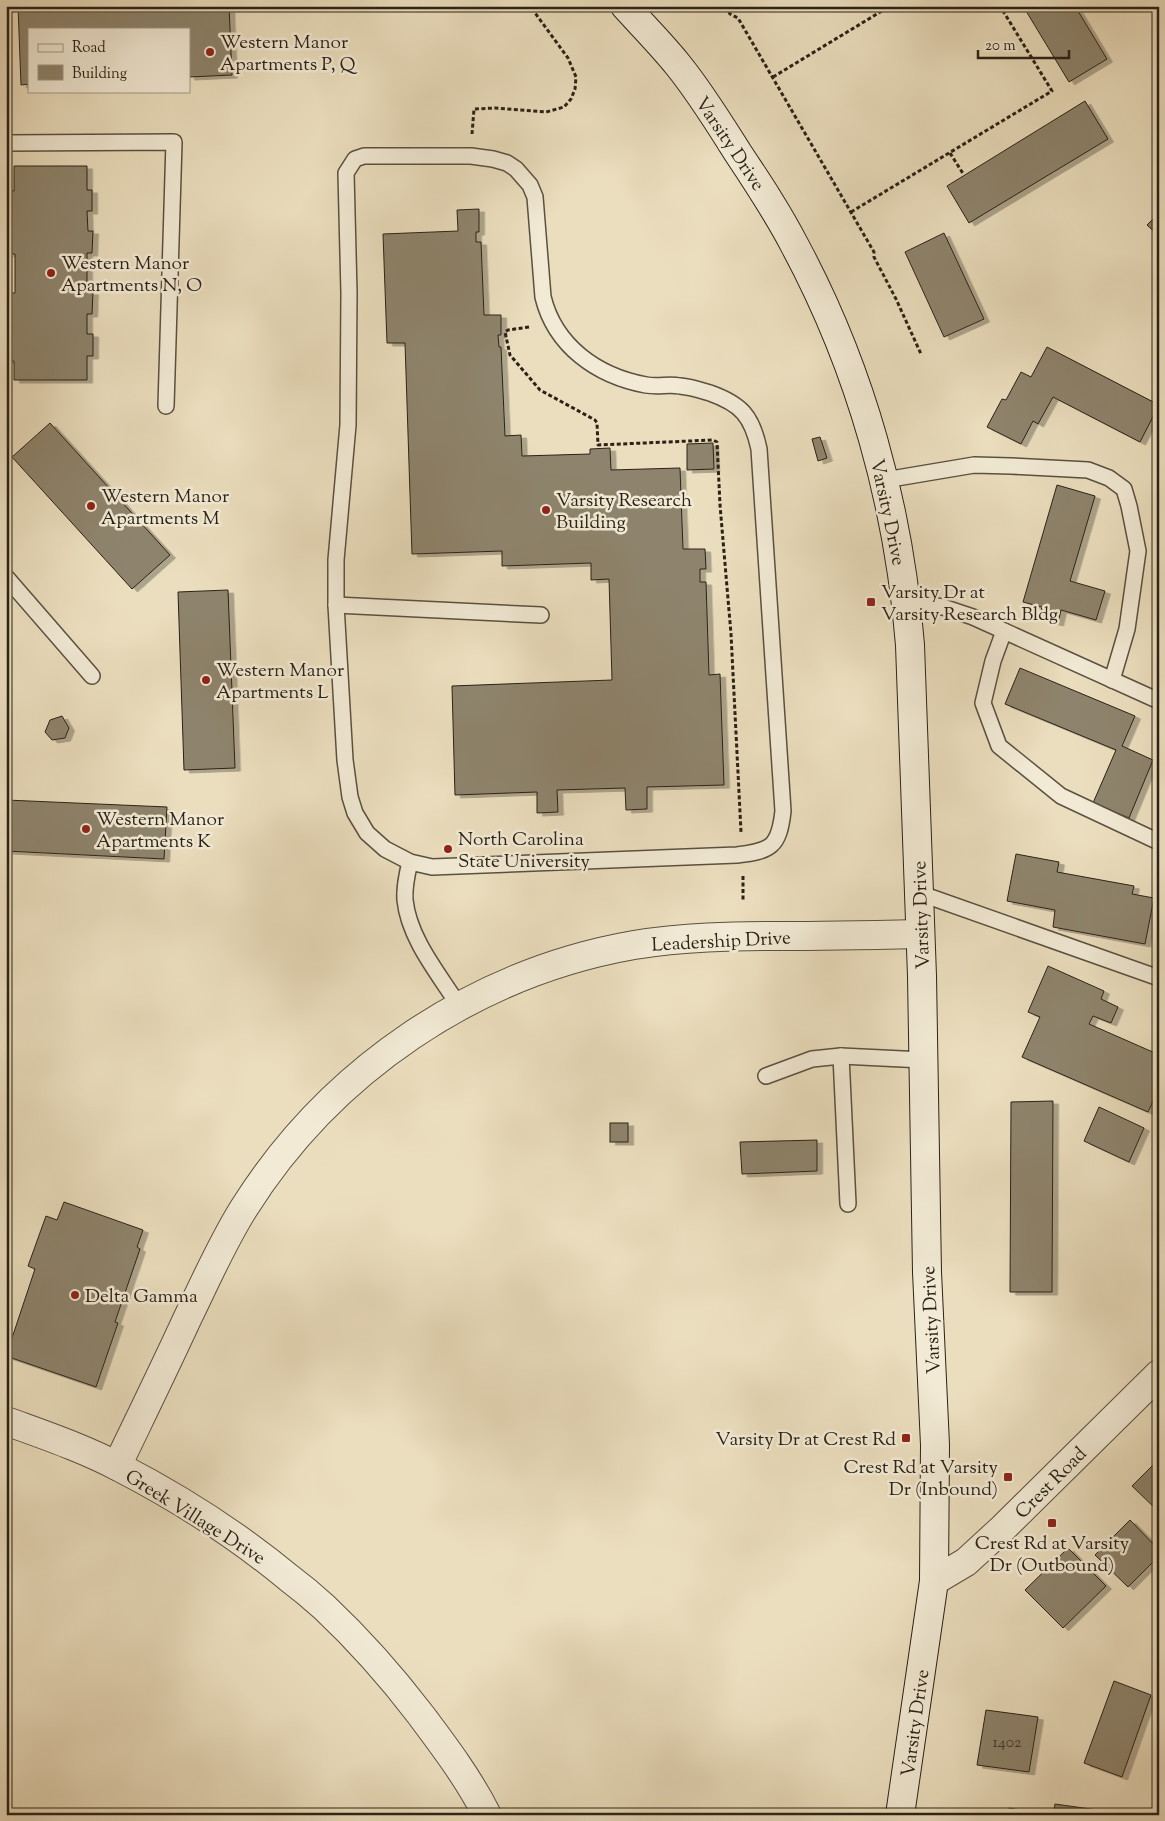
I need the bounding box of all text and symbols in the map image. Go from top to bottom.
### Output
legend [28,28,190,92]
scale bar [978,28,1069,60]
place label: Western Manor Apartments P, Q [220,30,358,79]
text: 20 m [985,36,1016,57]
text: Road [72,38,106,59]
marker: Western Manor Apartments P, Q [204,46,216,58]
text: Building [72,64,127,85]
street label: Varsity Drive [687,92,770,197]
place label: Western Manor Apartments N, O [61,251,202,300]
marker: Western Manor Apartments N, O [45,267,57,279]
street label: Varsity Drive [862,457,911,568]
place label: Western Manor Apartments M [101,484,229,533]
place label: Varsity Research Building [556,488,692,537]
marker: Western Manor Apartments M [85,500,97,512]
marker: Varsity Research Building [540,504,552,516]
place label: Varsity Dr at Varsity Research Bldg [881,580,1058,629]
marker: Varsity Dr at Varsity Research Bldg [865,596,877,608]
place label: Western Manor Apartments L [216,658,344,707]
marker: Western Manor Apartments L [200,674,212,686]
place label: Western Manor Apartments K [96,807,224,856]
marker: Western Manor Apartments K [80,823,92,835]
place label: North Carolina State University [458,827,590,876]
marker: North Carolina State University [442,843,454,855]
street label: Varsity Drive [907,860,938,970]
street label: Leadership Drive [651,925,792,960]
street label: Varsity Drive [916,1265,949,1375]
place label: Delta Gamma [85,1284,198,1311]
marker: Delta Gamma [69,1289,81,1301]
place label: Varsity Dr at Crest Rd [715,1427,896,1454]
marker: Varsity Dr at Crest Rd [900,1432,912,1444]
street label: Crest Road [1010,1442,1094,1526]
place label: Crest Rd at Varsity Dr (Inbound) [843,1455,999,1504]
street label: Greek Village Drive [119,1464,270,1572]
marker: Crest Rd at Varsity Dr (Inbound) [1002,1471,1014,1483]
marker: Crest Rd at Varsity Dr (Outbound) [1046,1517,1058,1529]
place label: Crest Rd at Varsity Dr (Outbound) [975,1531,1130,1580]
street label: Varsity Drive [896,1668,937,1779]
house number: 1402 [992,1732,1022,1755]

